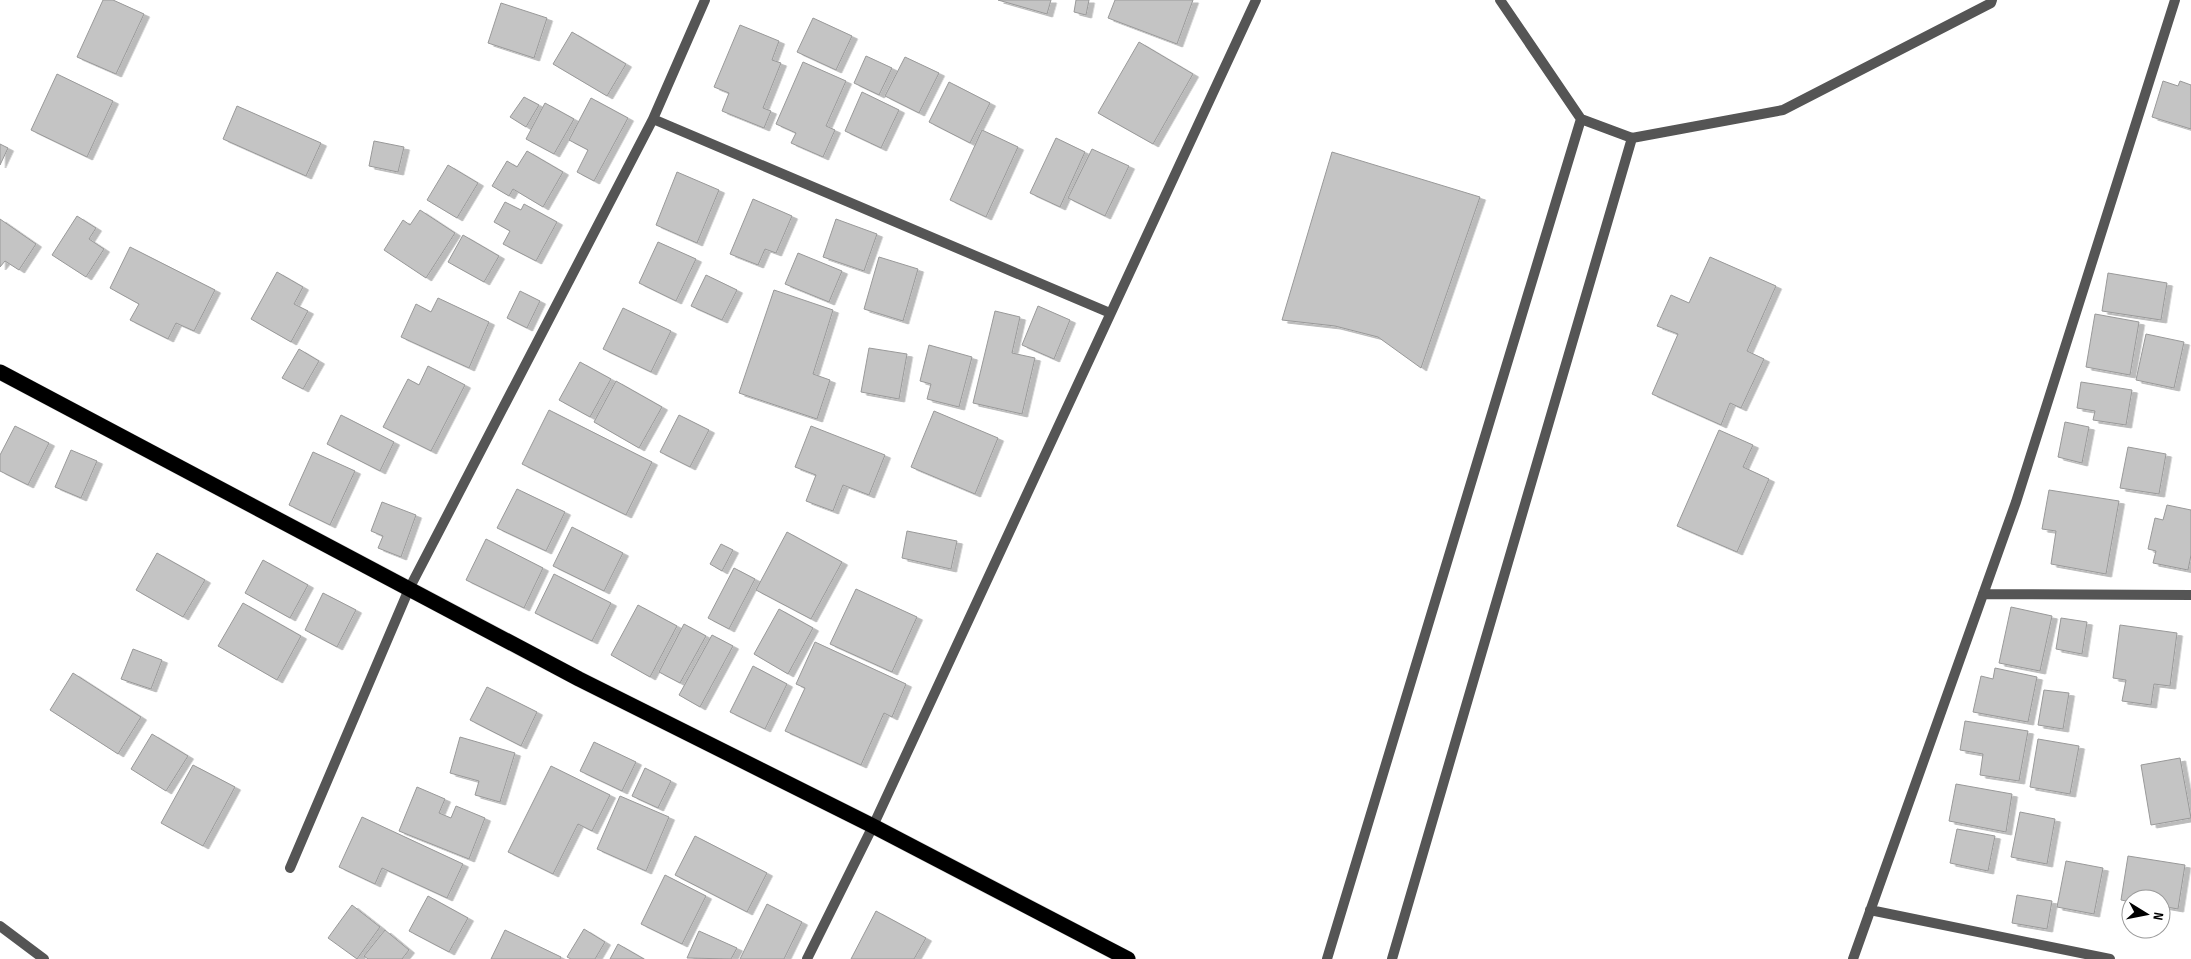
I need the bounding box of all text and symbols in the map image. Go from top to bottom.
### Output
north arrow [2121,889,2171,939]
text: N [2149,911,2167,921]

